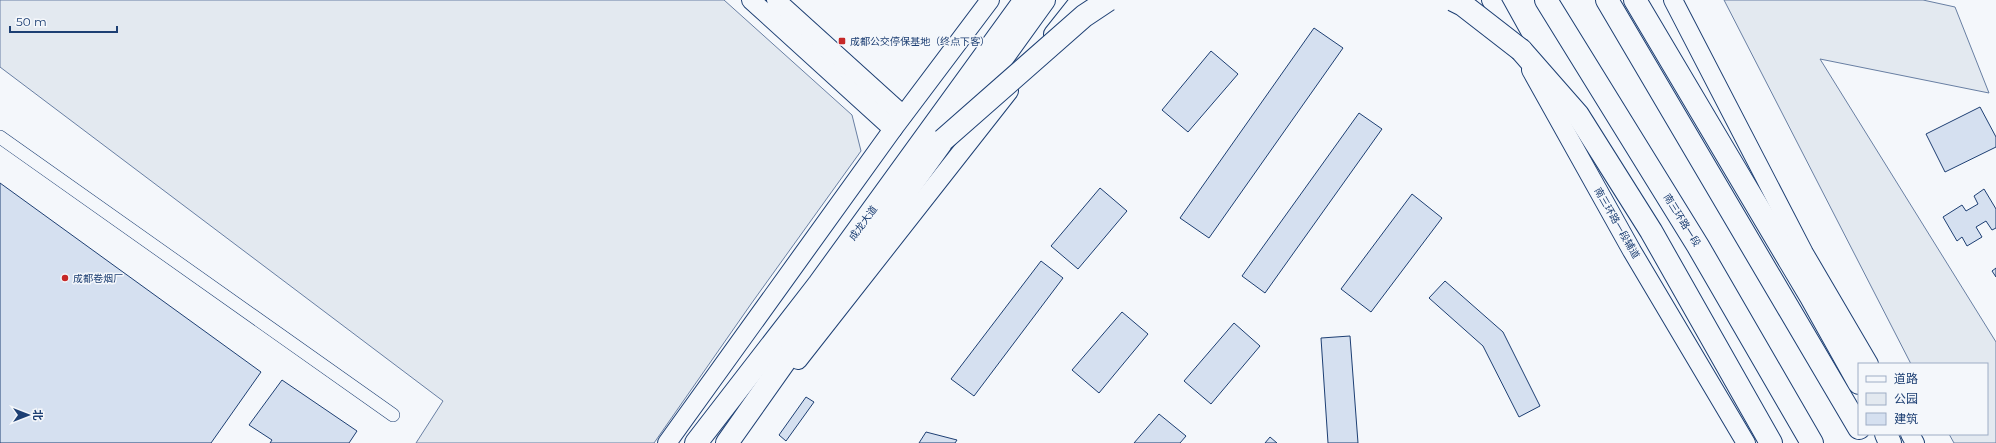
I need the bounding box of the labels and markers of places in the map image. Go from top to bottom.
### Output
place label: 成都公交停保基地（终点下客） [850,35,990,48]
marker: 成都公交停保基地（终点下客） [837,36,847,46]
place label: 成都卷烟厂 [73,272,123,285]
marker: 成都卷烟厂 [60,273,70,283]

